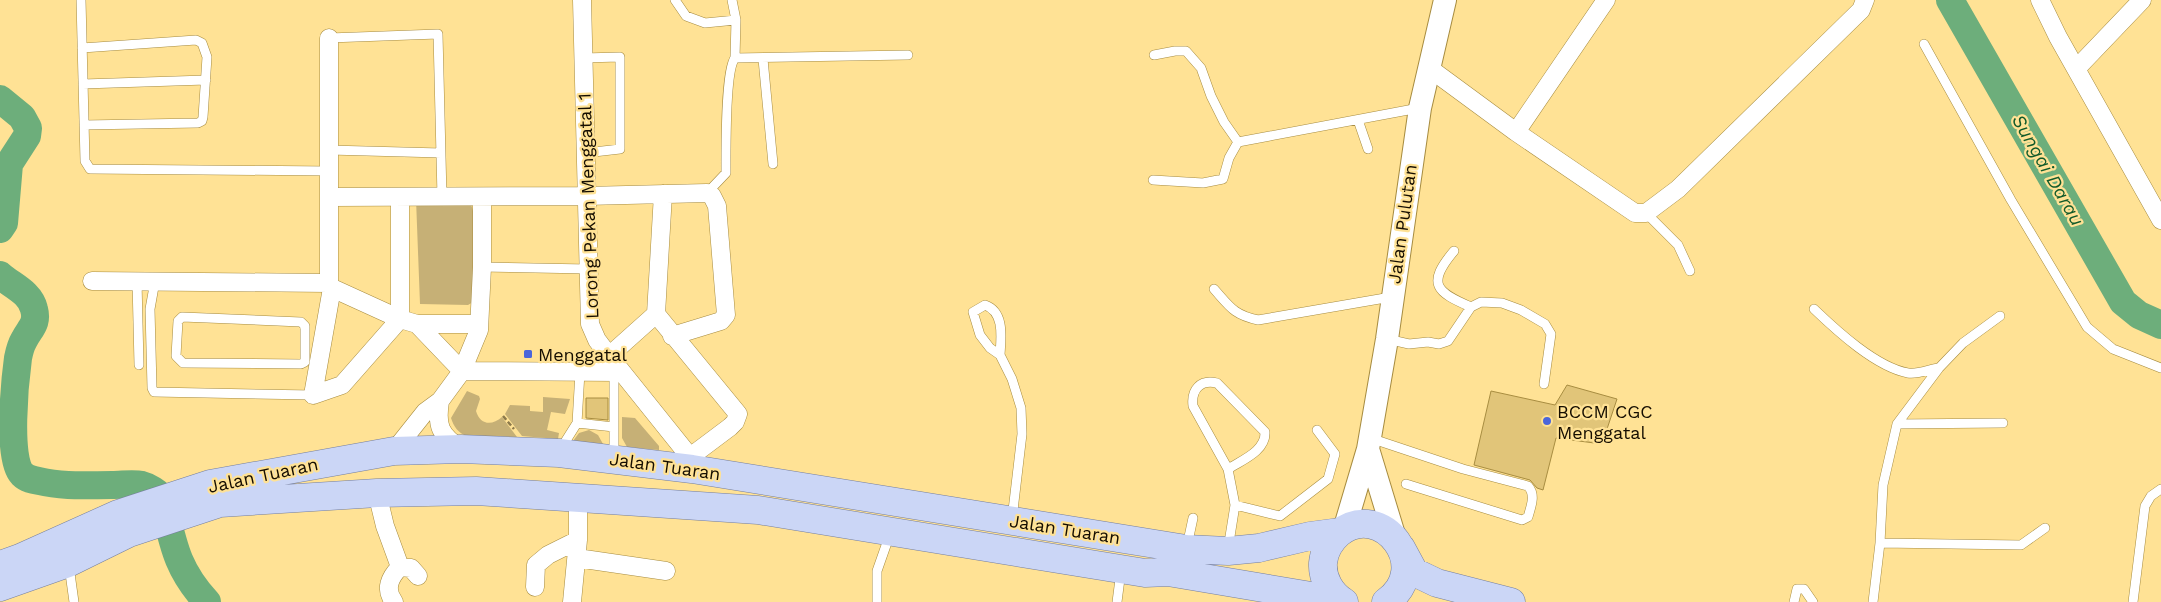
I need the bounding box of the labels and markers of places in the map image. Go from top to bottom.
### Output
place label: Menggatal [538,344,627,365]
marker: Menggatal [522,348,534,360]
place label: BCCM CGC Menggatal [1557,401,1653,443]
marker: BCCM CGC Menggatal [1541,415,1553,427]

